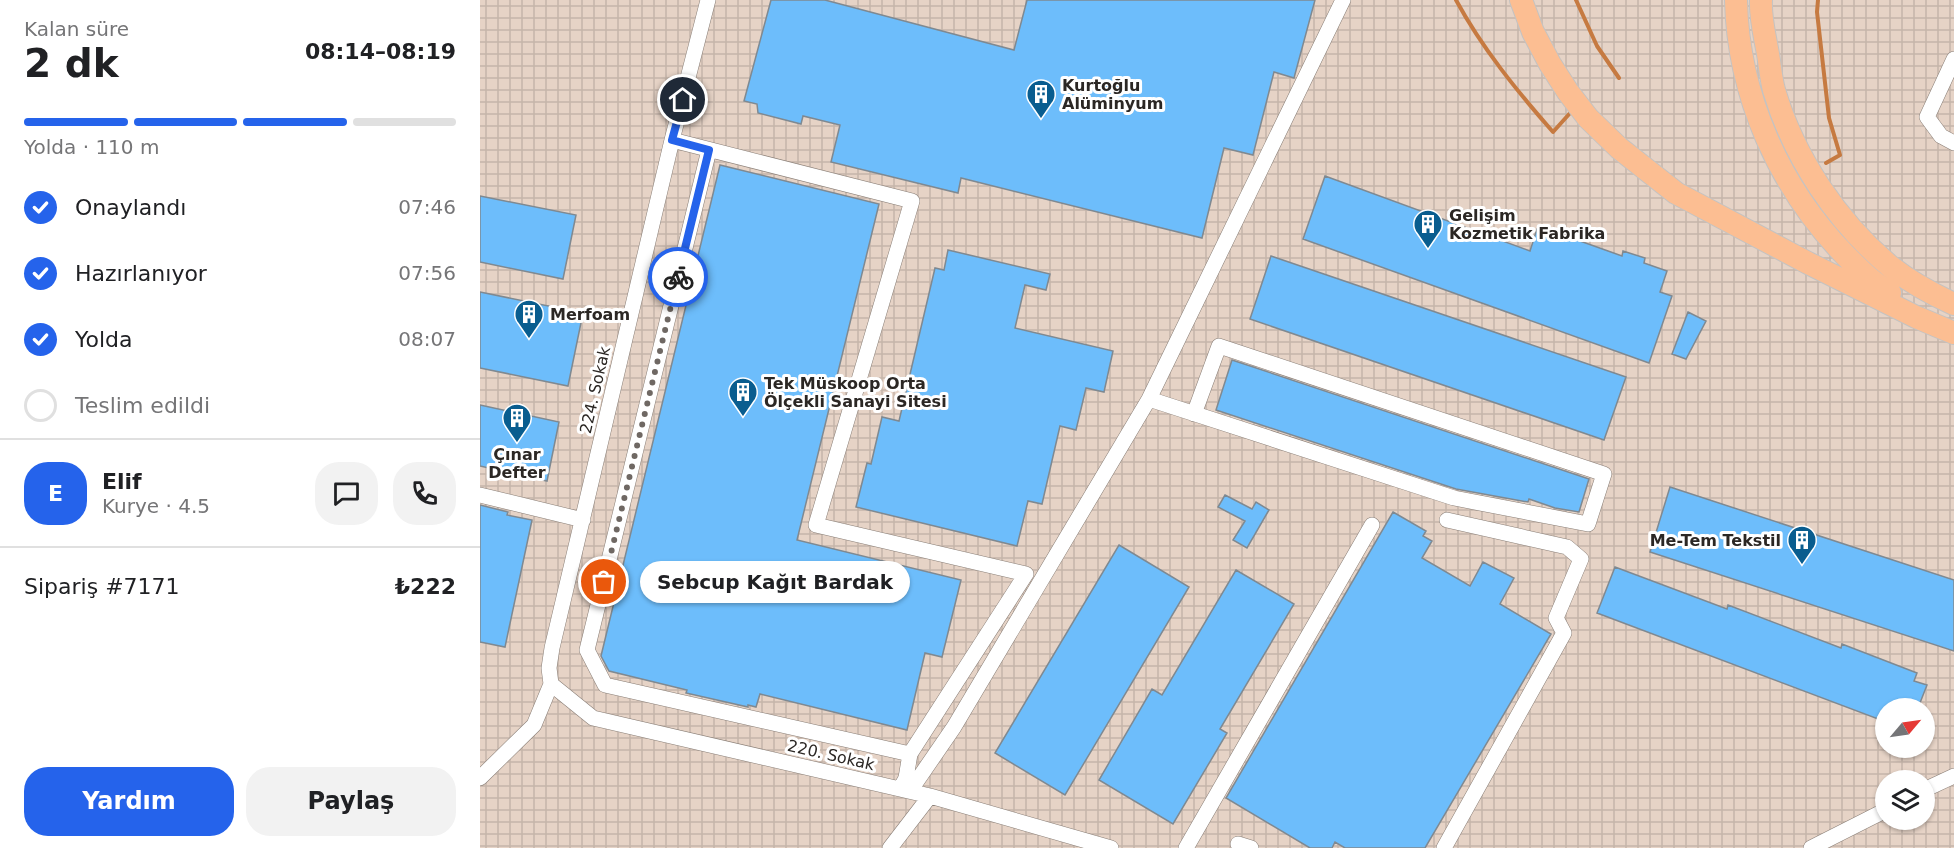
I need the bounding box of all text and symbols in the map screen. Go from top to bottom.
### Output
text: Kalan süre [24,17,129,41]
text: 08:14–08:19 [305,39,456,64]
text: 2 dk [24,41,119,86]
pin [657,74,708,125]
place label: Kurtoğlu Alüminyum [1062,76,1163,113]
building icon: Kurtoğlu Alüminyum [1025,78,1057,120]
icon: home [666,83,699,116]
text: Yolda · 110 m [24,135,159,159]
icon: check [24,191,57,224]
text: Onaylandı [75,195,186,220]
text: 07:46 [398,195,456,219]
place label: Gelişim Kozmetik Fabrika [1449,206,1605,243]
building icon: Gelişim Kozmetik Fabrika [1412,208,1444,250]
courier [648,247,708,307]
icon: check [24,257,57,290]
text: Hazırlanıyor [75,261,207,286]
text: 07:56 [398,261,456,285]
icon: bike [662,261,695,294]
building icon: Merfoam [513,298,545,340]
place label: Merfoam [550,305,630,324]
icon: check [24,323,57,356]
text: Yolda [75,327,133,352]
text: 08:07 [398,327,456,351]
street label: 224. Sokak [576,344,614,435]
place label: Tek Müskoop Orta Ölçekli Sanayi Sitesi [764,374,947,411]
building icon: Tek Müskoop Orta Ölçekli Sanayi Sitesi [727,376,759,418]
text: Teslim edildi [75,393,210,418]
building icon: Çınar Defter [501,402,533,444]
place label: Çınar Defter [488,445,546,482]
button: chat [315,462,378,525]
button: phone [393,462,456,525]
text: Elif [102,469,142,494]
text: E [48,481,63,506]
text: Kurye · 4.5 [102,494,210,518]
building icon: Me-Tem Tekstil [1786,524,1818,566]
place label: Me-Tem Tekstil [1650,531,1781,550]
pin [578,556,629,607]
callout: Sebcup Kağıt Bardak [640,561,910,603]
icon: bag [587,565,620,598]
text: Sebcup Kağıt Bardak [657,570,893,594]
text: Sipariş #7171 [24,574,180,599]
text: ₺222 [395,574,456,599]
north arrow [1875,698,1935,758]
map controls [1875,698,1935,830]
street label: 220. Sokak [786,736,877,774]
button: Yardım [24,767,234,836]
button: Paylaş [246,767,456,836]
button: layers [1875,770,1935,830]

